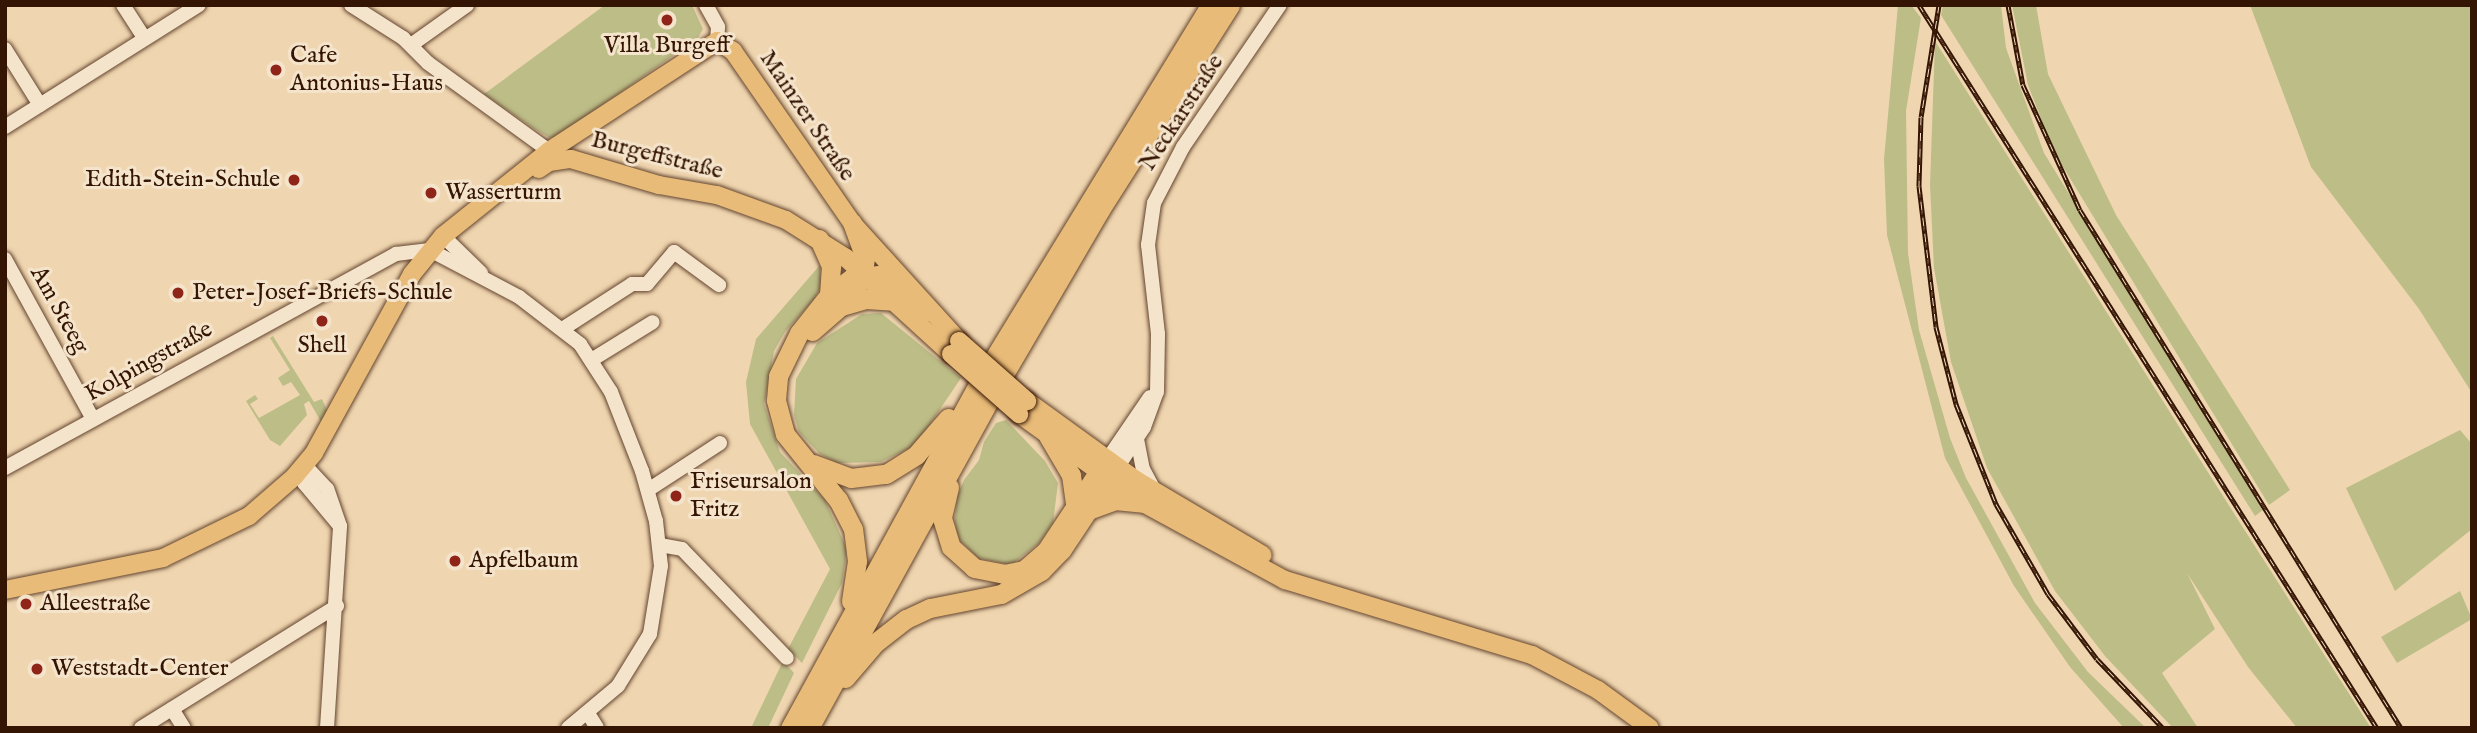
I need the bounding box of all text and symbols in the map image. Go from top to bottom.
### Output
marker: Villa Burgeff [659,12,675,28]
place label: Villa Burgeff [604,32,730,60]
place label: Cafe Antonius-Haus [290,42,443,98]
street label: Mainzer Straße [753,45,861,187]
street label: Neckarstraße [1134,50,1230,176]
marker: Cafe Antonius-Haus [268,62,284,78]
street label: Burgeffstraße [588,126,726,186]
place label: Edith-Stein-Schule [85,166,280,194]
marker: Edith-Stein-Schule [286,172,302,188]
place label: Wasserturm [445,179,561,207]
marker: Wasserturm [423,185,439,201]
street label: Am Steeg [23,261,95,359]
place label: Peter-Josef-Briefs-Schule [192,279,453,307]
marker: Peter-Josef-Briefs-Schule [170,285,186,301]
marker: Shell [314,313,330,329]
street label: Kolpingstraße [80,315,218,409]
place label: Shell [297,332,347,360]
place label: Friseursalon Fritz [690,468,812,524]
marker: Friseursalon Fritz [668,488,684,504]
place label: Apfelbaum [469,547,579,575]
marker: Apfelbaum [447,553,463,569]
place label: Alleestraße [40,590,151,618]
marker: Alleestraße [18,596,34,612]
place label: Weststadt-Center [51,655,229,683]
marker: Weststadt-Center [29,661,45,677]

